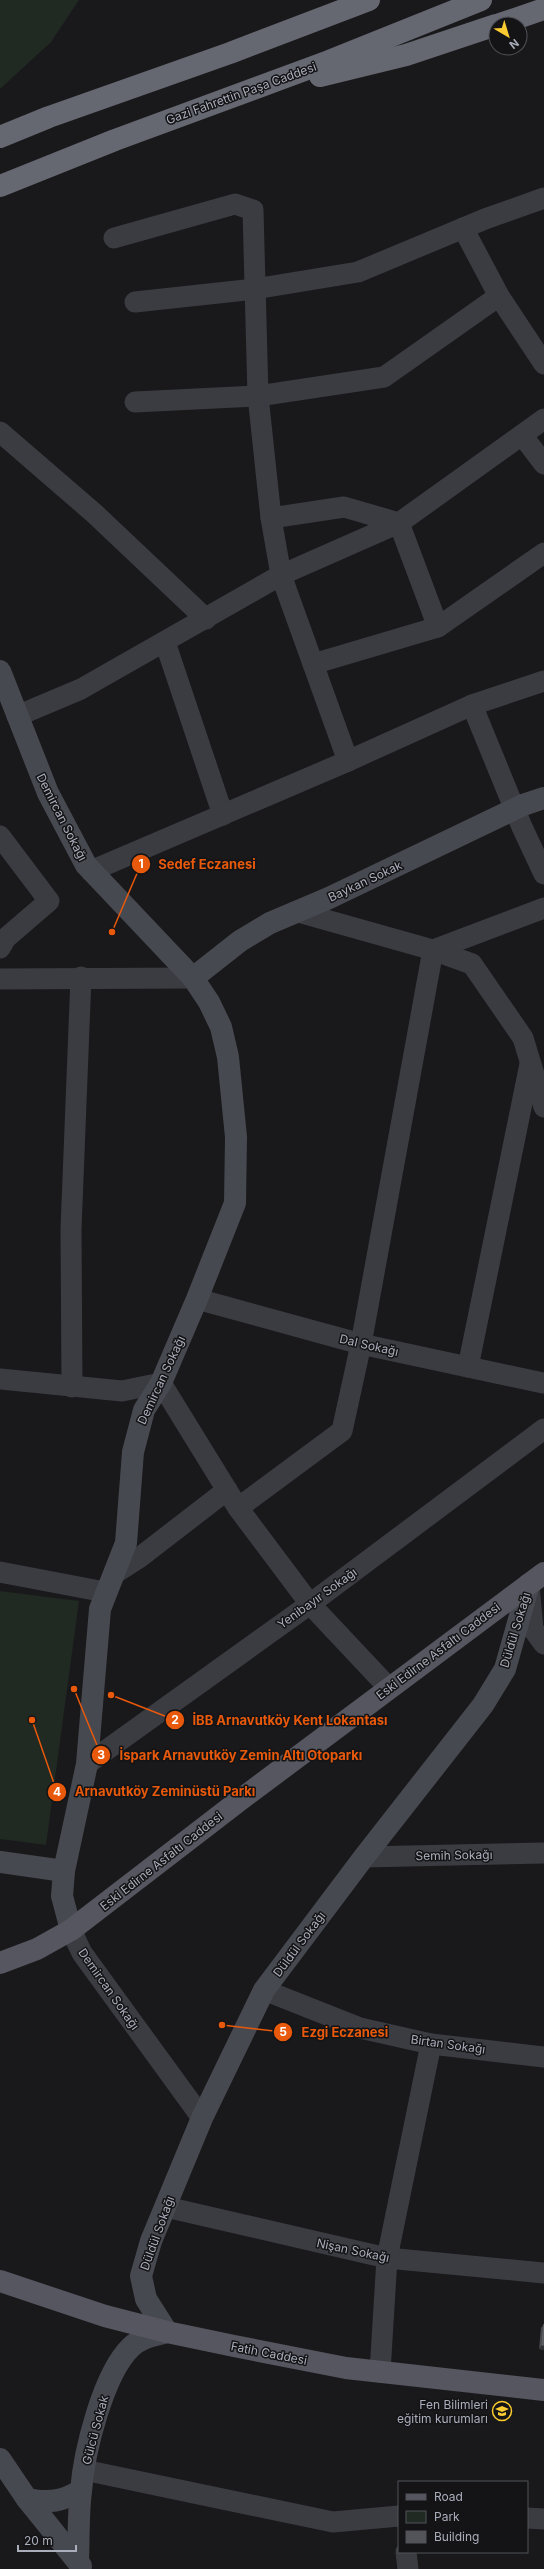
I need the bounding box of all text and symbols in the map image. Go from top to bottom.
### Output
north arrow [488,16,528,56]
text: N [507,36,522,52]
street label: Gazi Fahrettin Paşa Caddesi [164,59,318,127]
street label: Demircan Sokağı [34,771,90,863]
callout: Sedef Eczanesi [131,852,264,877]
text: 1 [138,856,144,871]
text: Sedef Eczanesi [158,856,256,872]
street label: Baykan Sokak [326,857,405,905]
street label: Dal Sokağı [338,1331,400,1359]
street label: Demircan Sokağı [134,1333,188,1427]
street label: Yenibayır Sokağı [274,1564,360,1632]
street label: Düldül Sokağı [496,1591,534,1669]
street label: Eski Edirne Asfaltı Caddesi [373,1599,503,1703]
callout: İBB Arnavutköy Kent Lokantası [165,1707,396,1732]
text: 2 [171,1712,179,1727]
text: İBB Arnavutköy Kent Lokantası [192,1712,388,1728]
callout: İspark Arnavutköy Zemin Altı Otoparkı [91,1743,370,1768]
text: 3 [97,1747,105,1762]
text: İspark Arnavutköy Zemin Altı Otoparkı [120,1747,362,1763]
callout: Arnavutköy Zeminüstü Parkı [47,1779,264,1804]
text: Arnavutköy Zeminüstü Parkı [75,1783,255,1799]
text: 4 [53,1784,61,1799]
street label: Eski Edirne Asfaltı Caddesi [97,1808,225,1914]
street label: Semih Sokağı [415,1847,493,1863]
street label: Düldül Sokağı [270,1908,328,1980]
street label: Demircan Sokağı [75,1945,143,2033]
callout: Ezgi Eczanesi [273,2020,396,2045]
text: 5 [279,2024,287,2039]
text: Ezgi Eczanesi [302,2024,388,2040]
street label: Birtan Sokağı [410,2031,486,2057]
street label: Düldül Sokağı [137,2194,177,2272]
street label: Nişan Sokağı [315,2235,391,2265]
street label: Fatih Caddesi [230,2338,308,2368]
street label: Gülcü Sokak [79,2393,112,2466]
place label: Fen Bilimleri eğitim kurumları [397,2397,488,2426]
school or university icon: Fen Bilimleri eğitim kurumları [491,2400,513,2422]
legend [398,2481,528,2553]
text: Road [434,2489,463,2504]
text: Park [434,2509,460,2524]
scale bar [18,2527,76,2553]
text: Building [434,2529,479,2544]
text: 20 m [24,2533,53,2548]

